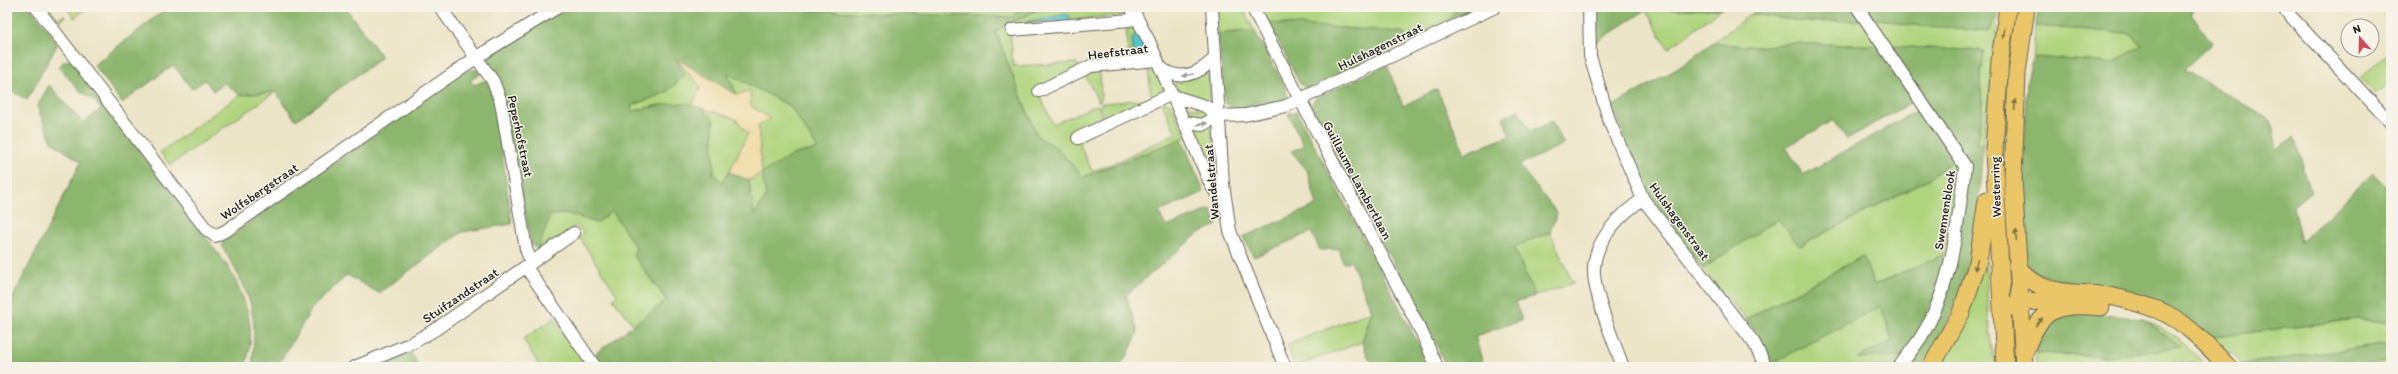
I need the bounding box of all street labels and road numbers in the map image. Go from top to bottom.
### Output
street label: Hulshagenstraat [1335,19,1425,73]
street label: Heefstraat [1087,40,1149,63]
street label: Peperhofstraat [504,94,537,179]
street label: Guillaume Lambertlaan [1320,118,1396,243]
street label: Wandelstraat [1201,143,1222,220]
street label: Westerring [1987,156,2004,218]
street label: Wolfsbergstraat [218,160,301,223]
street label: Swennenblook [1931,169,1958,251]
street label: Hulshagenstraat [1646,179,1713,263]
street label: Stuifzandstraat [419,264,501,326]

